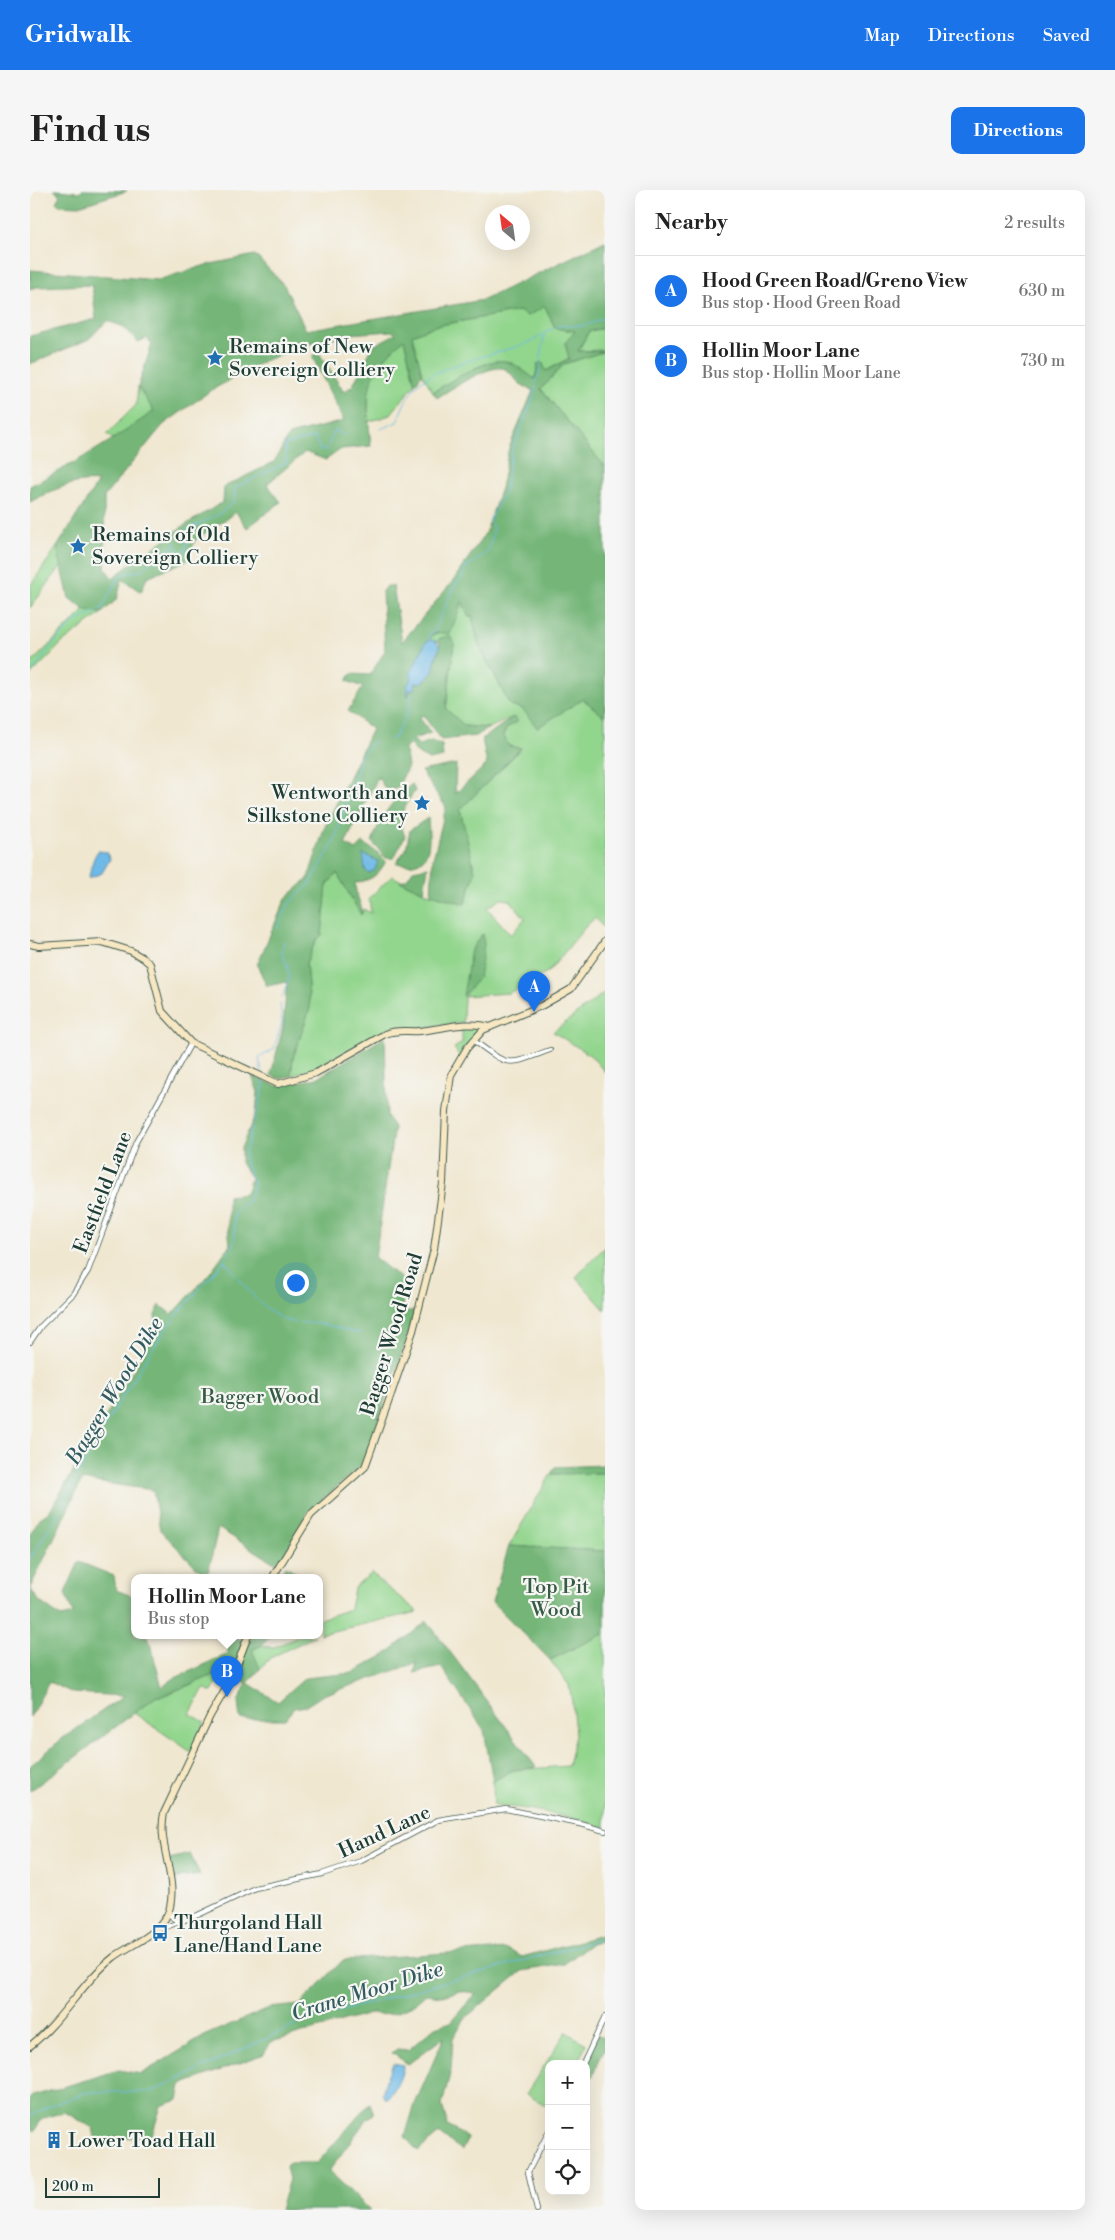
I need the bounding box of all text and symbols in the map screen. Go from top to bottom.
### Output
text: Gridwalk [25,20,132,50]
text: Map [864,24,900,47]
text: Directions [928,24,1015,47]
text: Saved [1043,24,1090,47]
button: Directions [951,107,1085,154]
text: Find us [30,109,150,152]
north arrow [485,205,530,250]
text: Nearby [655,210,728,236]
text: 2 results [1004,213,1065,233]
text: Hood Green Road/Greno View [702,269,968,293]
text: A [665,281,677,301]
text: 630 m [1019,281,1065,301]
text: Bus stop · Hood Green Road [702,293,901,313]
place label: Remains of New Sovereign Colliery [229,335,396,383]
text: Hollin Moor Lane [702,339,860,363]
place icon: Remains of New Sovereign Colliery [205,348,225,368]
text: B [665,351,677,371]
text: 730 m [1020,351,1065,371]
text: Bus stop · Hollin Moor Lane [702,363,901,383]
place label: Remains of Old Sovereign Colliery [92,523,259,571]
place icon: Remains of Old Sovereign Colliery [68,536,88,556]
place label: Wentworth and Silkstone Colliery [247,781,409,829]
place icon: Wentworth and Silkstone Colliery [412,793,432,813]
pin: A [518,971,550,1012]
street label: Eastfield Lane [69,1128,138,1257]
street label: Bagger Wood Road [356,1250,429,1420]
your location [283,1270,309,1296]
water label: Bagger Wood Dike [60,1313,169,1471]
park label: Bagger Wood [200,1385,320,1410]
popup [131,1574,323,1639]
park label: Top Pit Wood [523,1575,589,1623]
text: Hollin Moor Lane [148,1585,306,1609]
text: Bus stop [148,1609,210,1629]
pin: B [211,1656,243,1697]
street label: Hand Lane [335,1800,435,1865]
place label: Thurgoland Hall Lane/Hand Lane [174,1911,323,1959]
bus stop icon: Thurgoland Hall Lane/Hand Lane [150,1923,170,1943]
water label: Crane Moor Dike [288,1956,447,2027]
map controls [545,2060,590,2195]
button: + [545,2060,590,2105]
button: − [545,2105,590,2150]
place label: Lower Toad Hall [68,2129,216,2154]
building icon: Lower Toad Hall [44,2130,64,2150]
button: locate [545,2150,590,2195]
scale bar [45,2175,160,2198]
text: 200 m [52,2178,94,2196]

